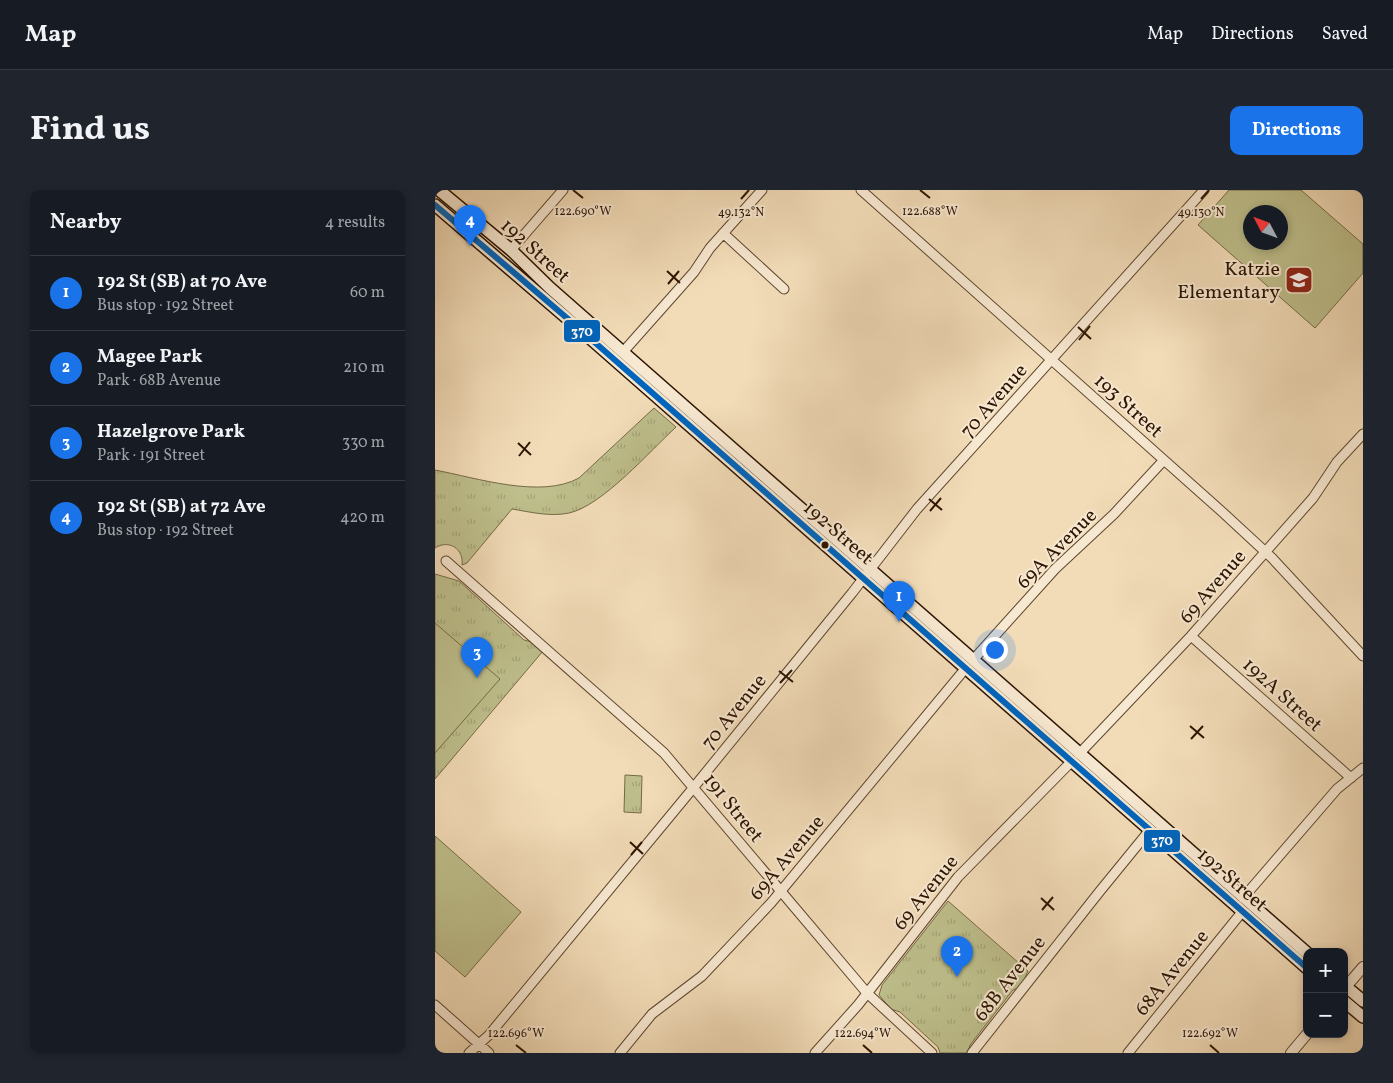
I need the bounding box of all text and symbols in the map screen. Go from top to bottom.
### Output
text: Map [25,18,76,52]
text: Map [1147,22,1183,47]
text: Directions [1211,22,1294,47]
text: Saved [1322,22,1368,47]
text: Find us [30,106,150,154]
button: Directions [1230,106,1363,155]
text: 122.690°W [554,204,612,220]
text: 122.688°W [902,204,958,220]
pin: 4 [454,205,486,246]
text: 49.132°N [718,205,764,221]
text: 49.130°N [1178,205,1224,221]
north arrow [1243,205,1288,250]
text: Nearby [50,208,121,237]
text: 4 results [325,212,385,234]
street label: 192 Street [494,213,576,290]
place label: Katzie Elementary [1177,256,1280,307]
school or university icon: Katzie Elementary [1284,265,1314,295]
text: 192 St (SB) at 70 Ave [97,269,267,295]
text: 1 [63,282,69,304]
text: 60 m [350,282,385,304]
text: Bus stop · 192 Street [97,295,234,317]
line badge: 370 [563,319,601,343]
text: 370 [571,323,593,342]
text: Magee Park [97,344,202,370]
text: 2 [62,357,70,379]
text: 210 m [343,357,385,379]
street label: 70 Avenue [954,358,1035,445]
street label: 193 Street [1087,368,1168,445]
text: Park · 68B Avenue [97,370,221,392]
text: Hazelgrove Park [97,419,245,445]
text: 3 [62,432,70,454]
text: 330 m [342,432,385,454]
text: Park · 191 Street [97,445,205,467]
text: 192 St (SB) at 72 Ave [97,494,266,520]
street label: 192 Street [796,495,879,572]
street label: 69A Avenue [1011,503,1104,596]
text: 4 [61,507,71,529]
text: 420 m [340,507,385,529]
text: Bus stop · 192 Street [97,520,234,542]
unlabelled marker [820,540,830,550]
street label: 69 Avenue [1173,544,1254,630]
pin: 1 [883,581,915,622]
pin: 3 [461,637,493,678]
your location [982,637,1008,663]
street label: 192A Street [1235,652,1328,739]
street label: 70 Avenue [695,668,774,756]
street label: 191 Street [696,767,769,849]
street label: 69A Avenue [743,809,832,907]
line badge: 370 [1143,829,1181,853]
text: 370 [1151,832,1173,851]
street label: 192 Street [1190,842,1273,919]
street label: 69 Avenue [887,850,966,937]
street label: 68A Avenue [1129,924,1216,1022]
street label: 68B Avenue [968,930,1053,1028]
pin: 2 [941,936,973,977]
map controls [1303,948,1348,1038]
button: + [1303,948,1348,993]
button: − [1303,993,1348,1038]
text: 122.696°W [488,1026,544,1042]
text: 122.694°W [835,1026,891,1042]
text: 122.692°W [1182,1026,1238,1042]

